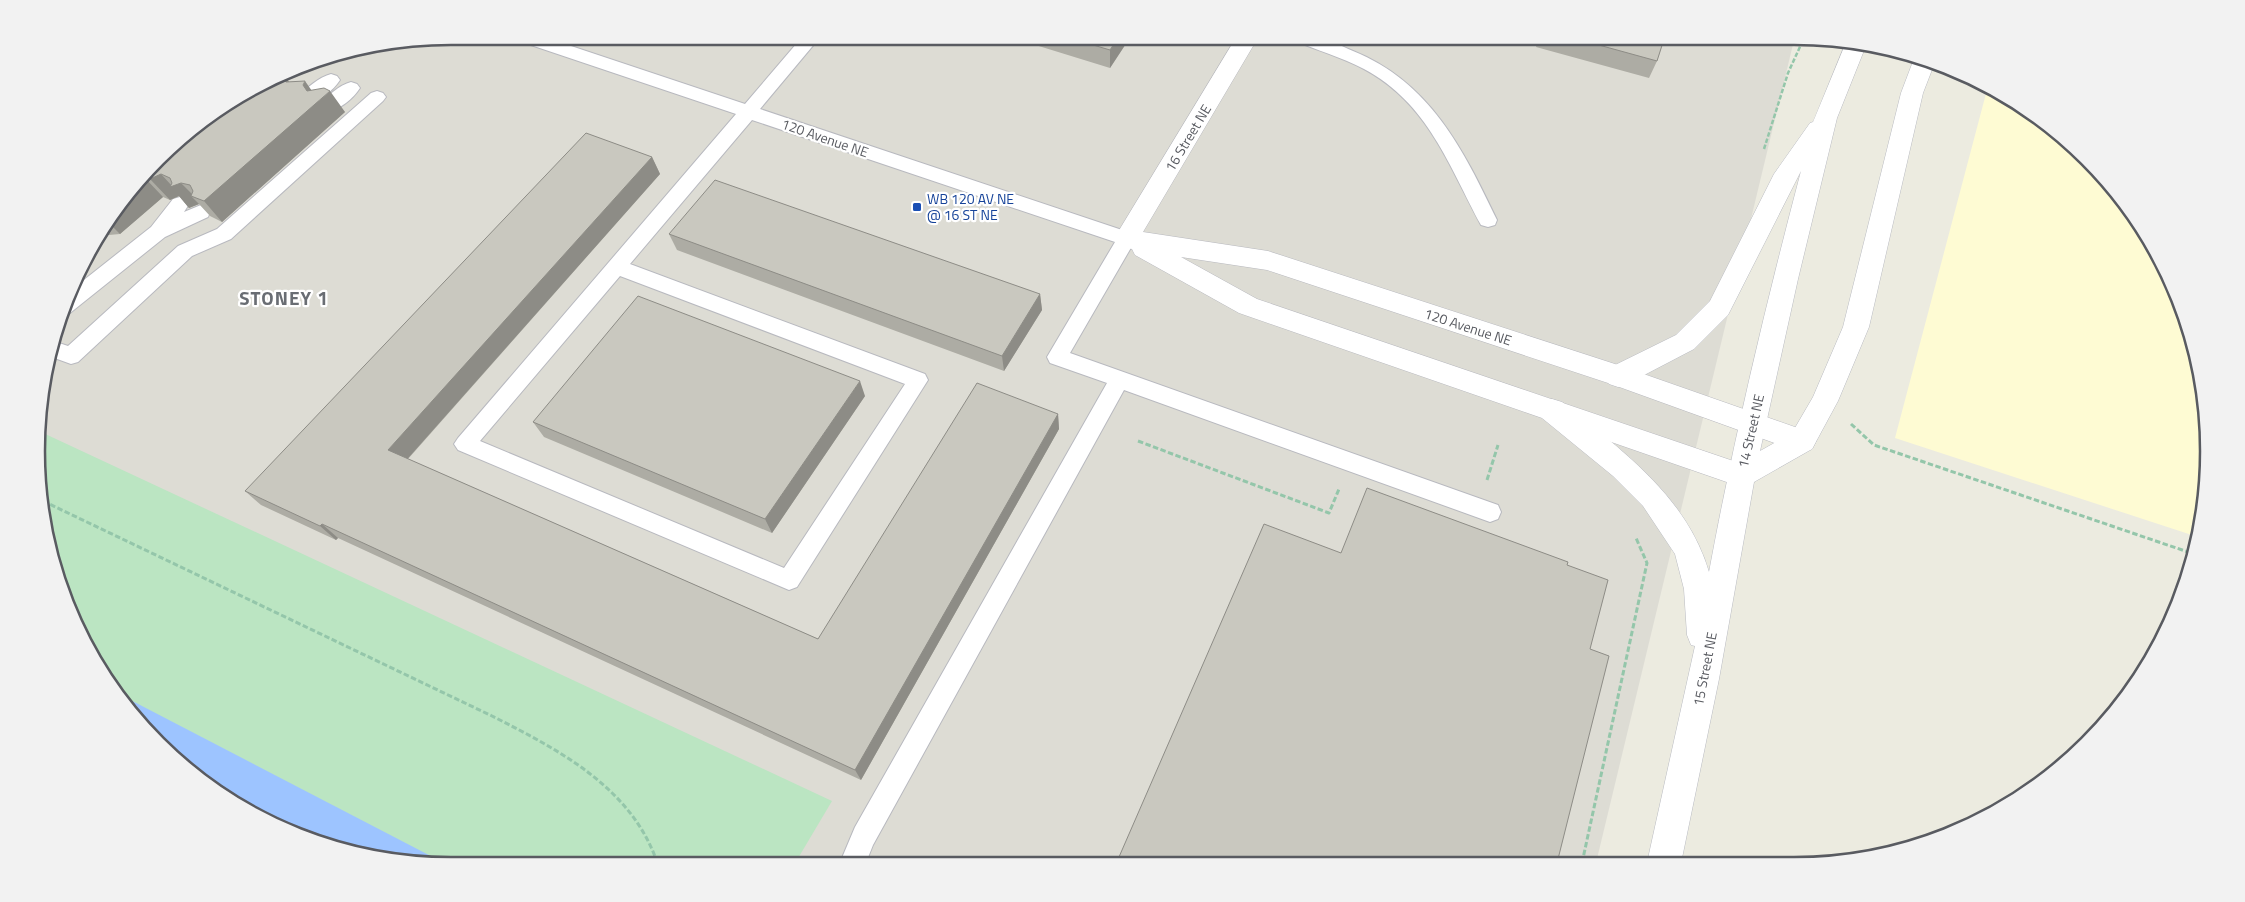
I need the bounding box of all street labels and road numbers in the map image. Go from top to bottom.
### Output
street label: 16 Street NE [1159,100,1216,175]
street label: 120 Avenue NE [779,113,872,162]
street label: 120 Avenue NE [1422,303,1515,351]
street label: 14 Street NE [1732,392,1769,470]
street label: 15 Street NE [1687,630,1722,708]

